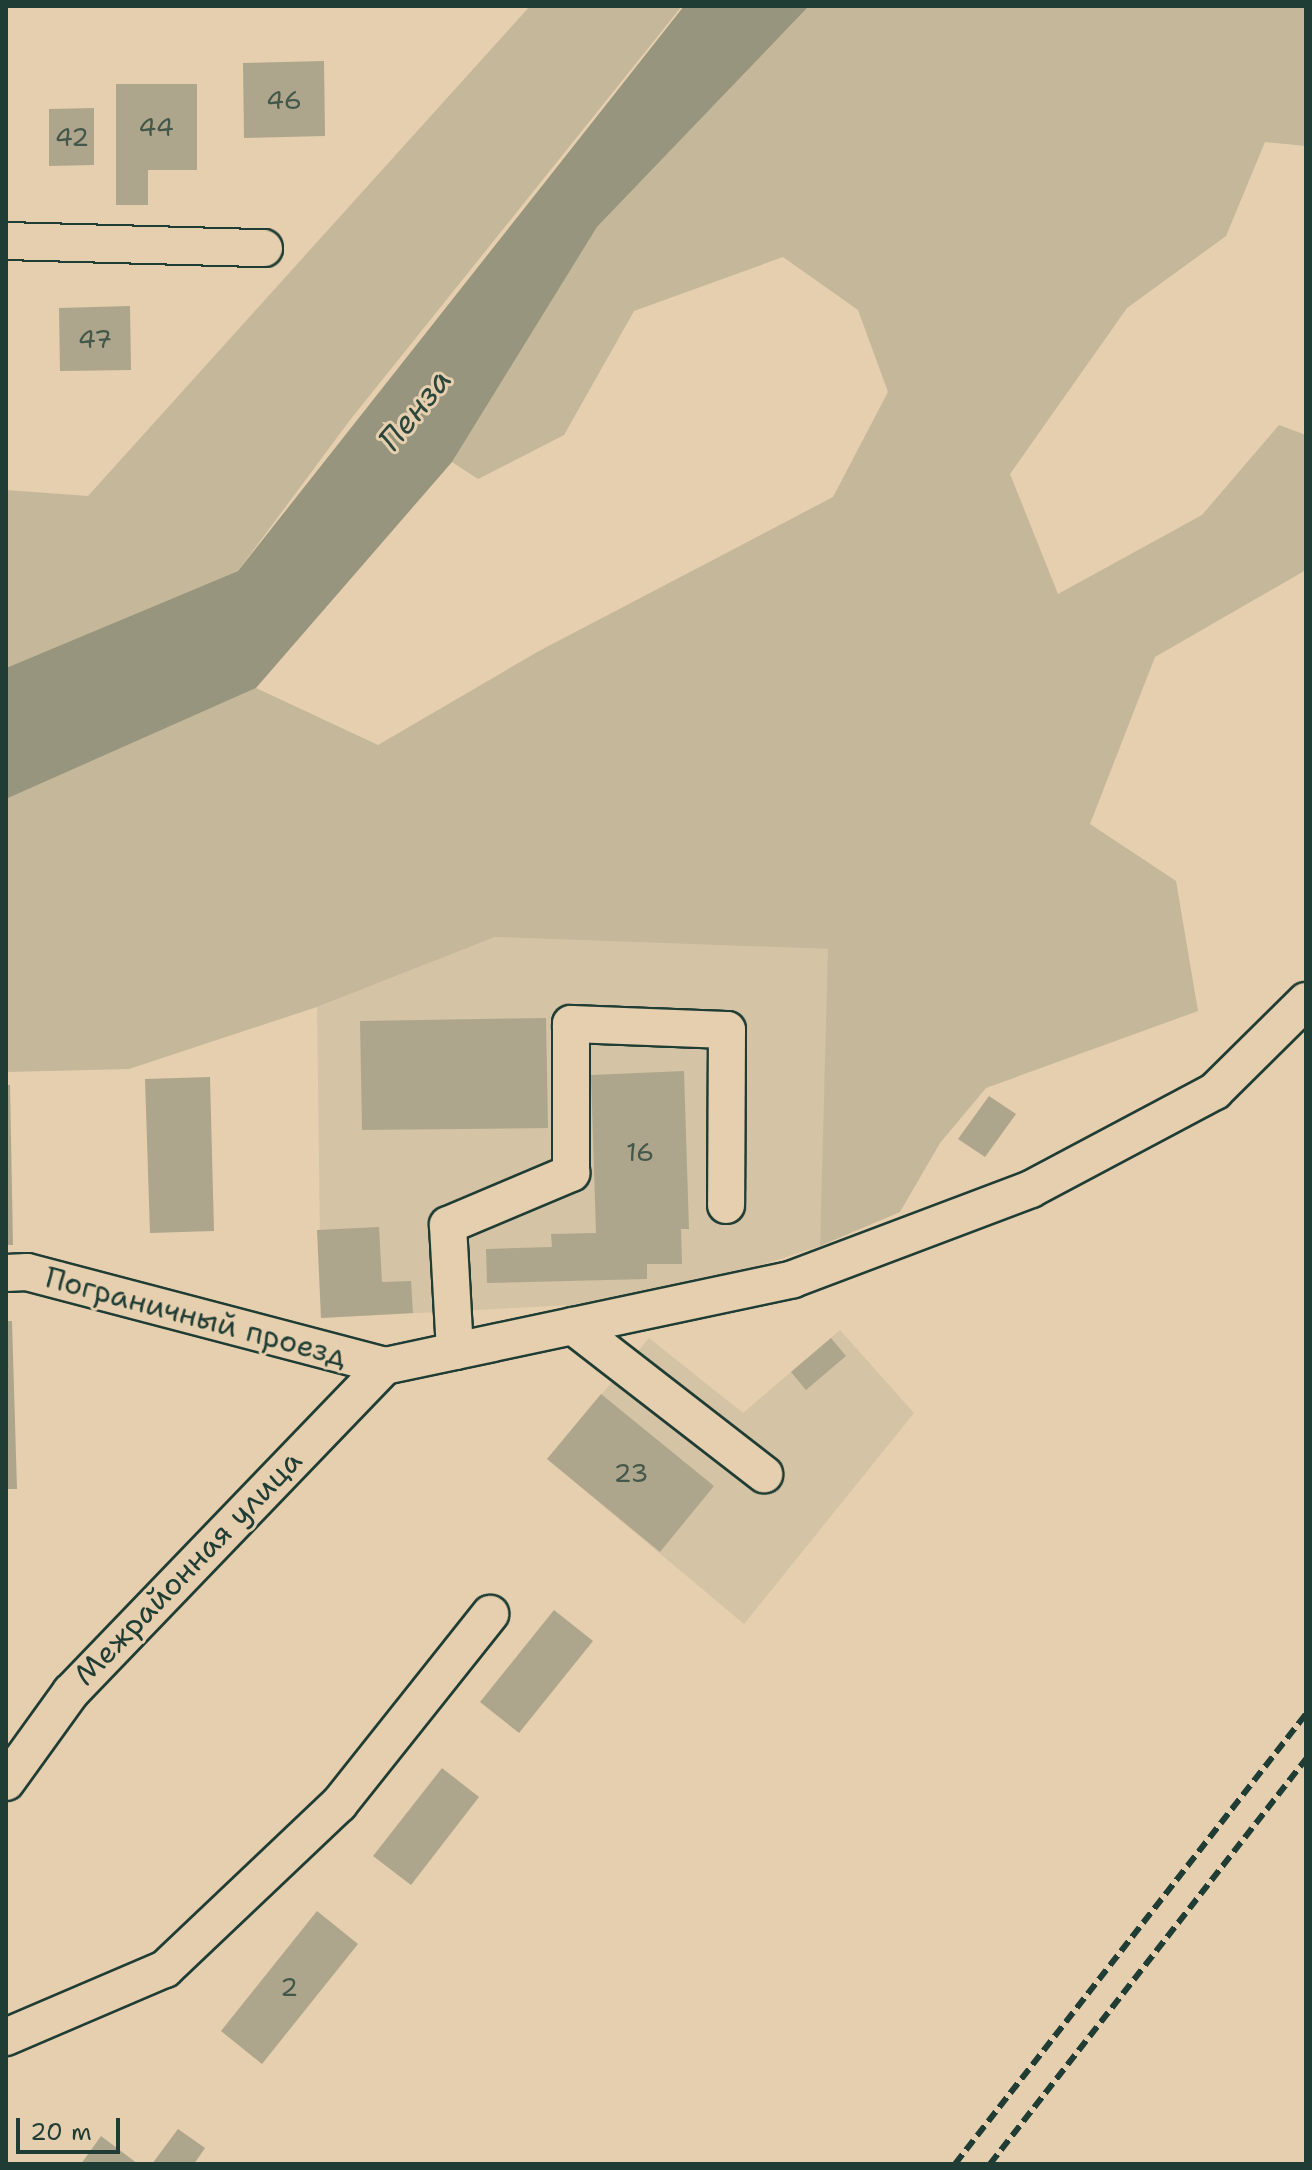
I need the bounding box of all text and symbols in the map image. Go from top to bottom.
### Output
house number: 46 [266,84,302,116]
house number: 44 [138,111,174,143]
house number: 42 [55,121,89,153]
house number: 47 [78,323,112,355]
water label: Пенза [370,361,460,459]
house number: 16 [626,1136,654,1168]
street label: Пограничный проезд [41,1259,351,1375]
street label: Межрайонная улица [67,1443,309,1693]
house number: 23 [613,1457,649,1489]
house number: 2 [280,1971,298,2003]
scale bar [20,2102,124,2152]
text: 20 m [30,2116,92,2148]

